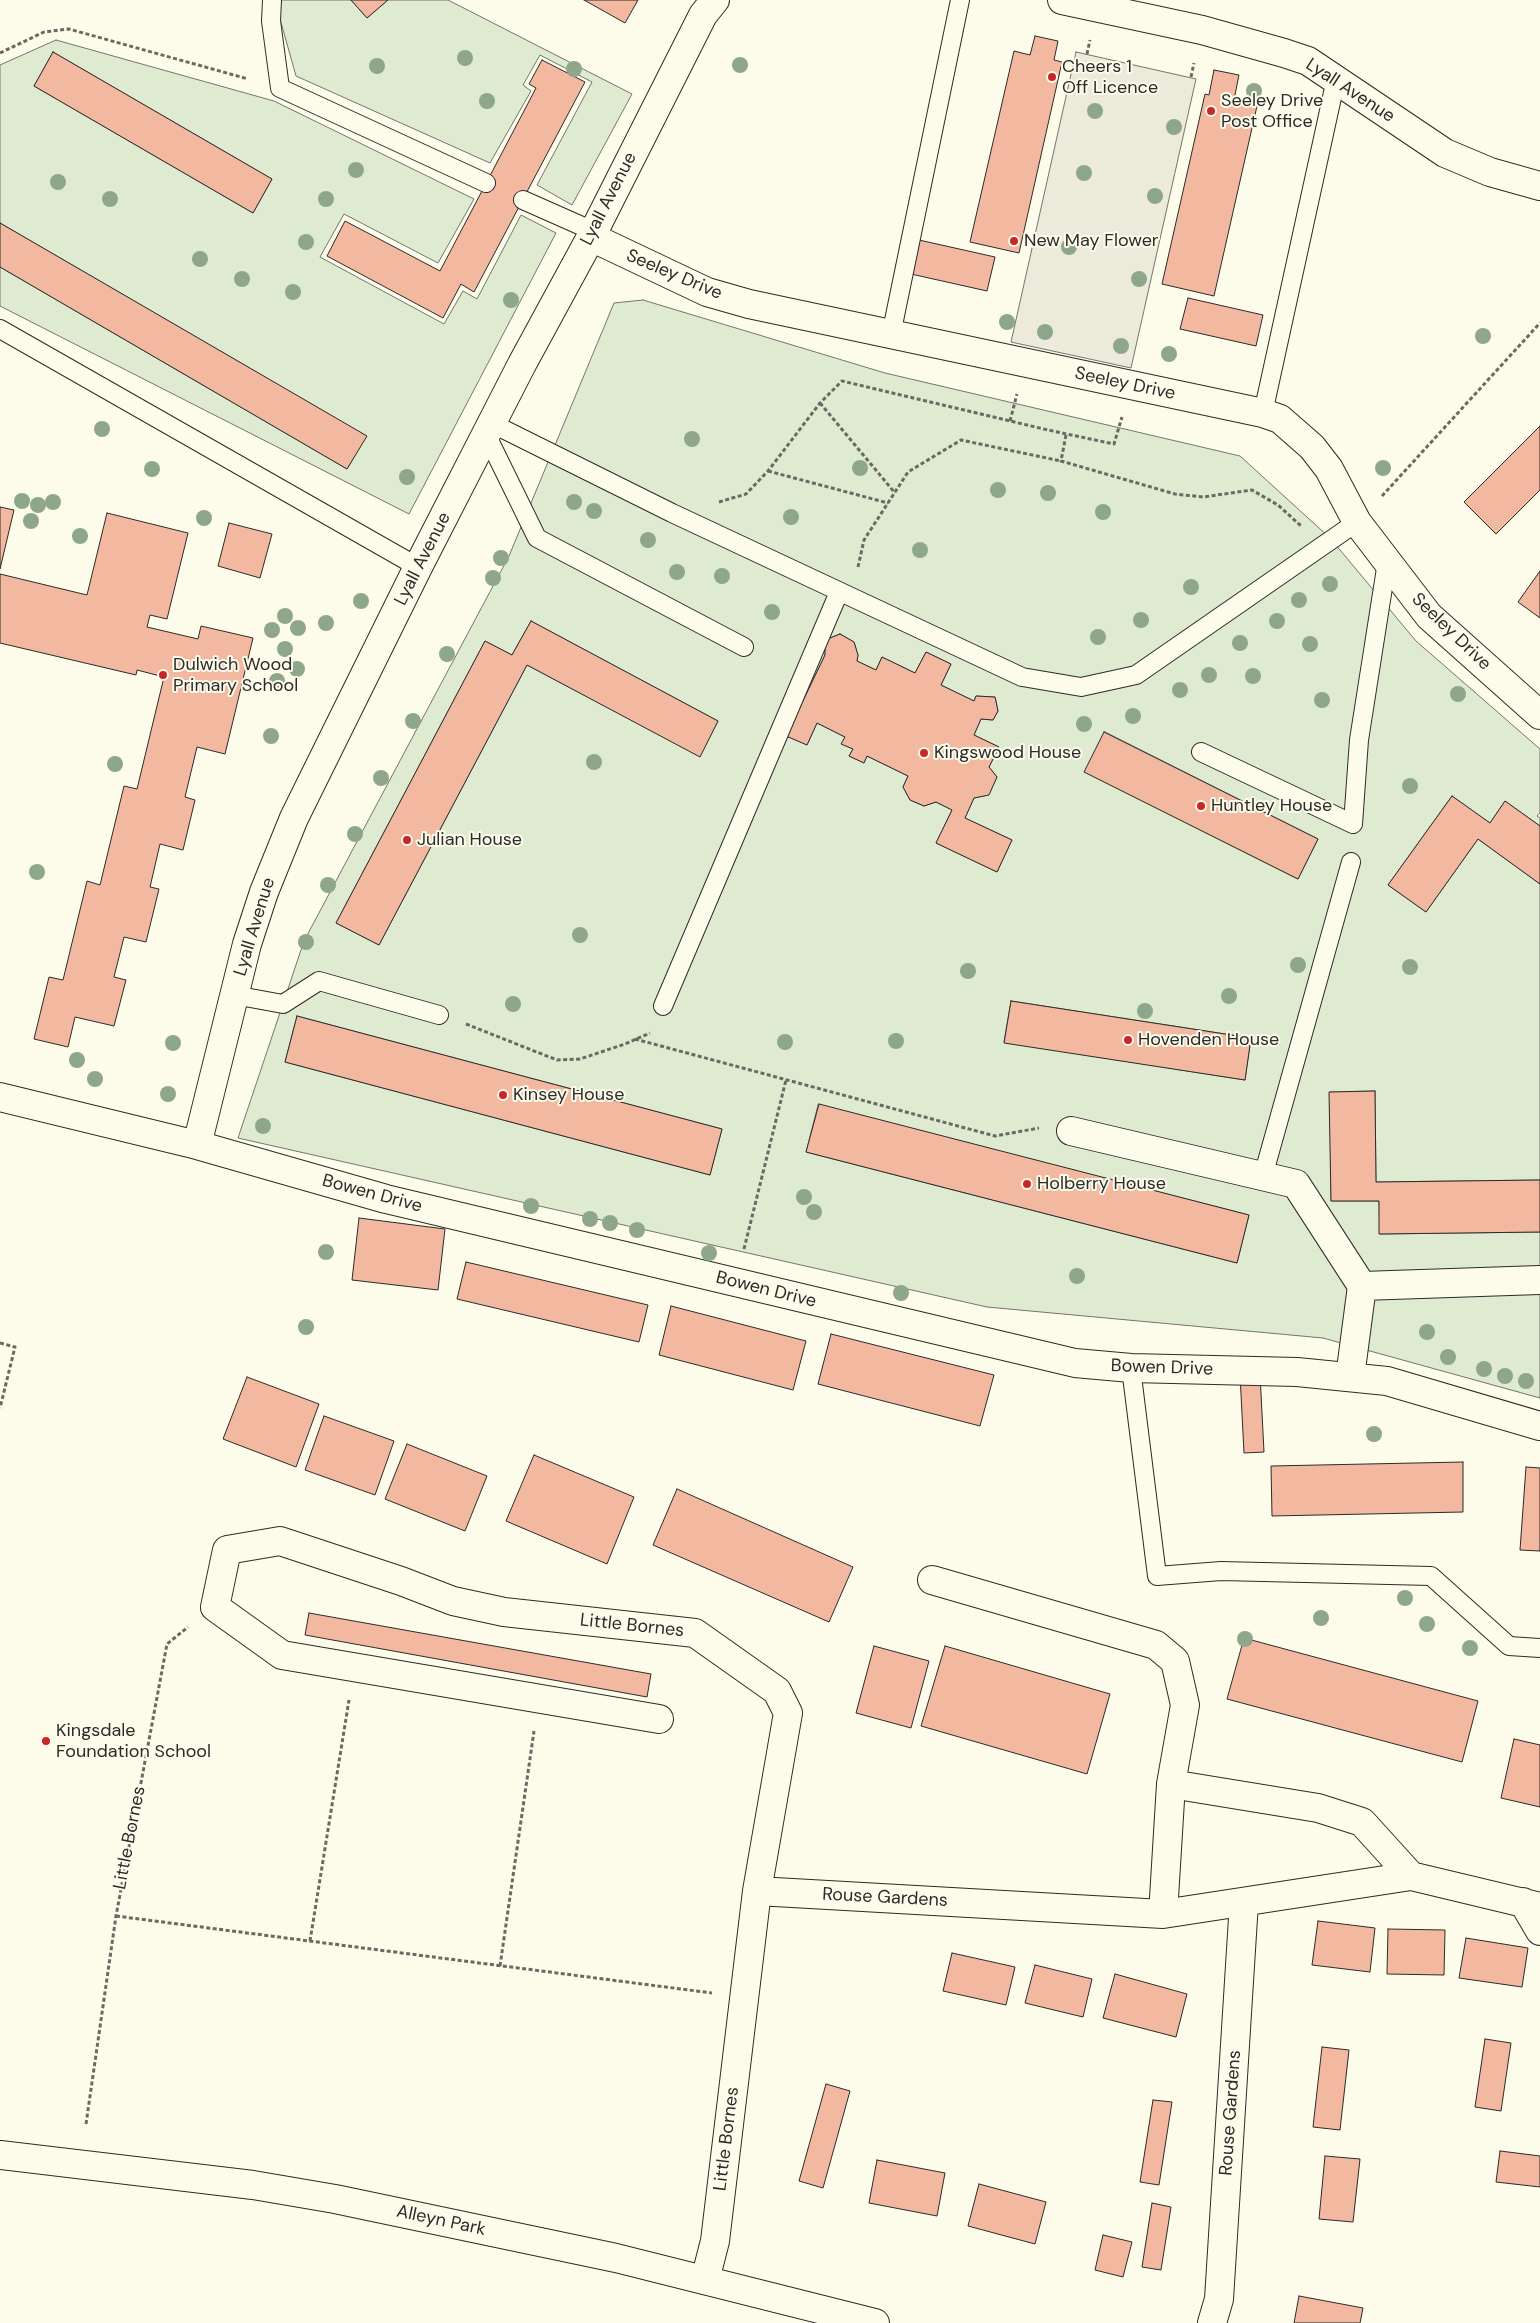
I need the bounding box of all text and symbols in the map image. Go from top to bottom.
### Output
street label: Lyall Avenue [1302,54,1398,128]
place label: Cheers 1 Off Licence [1062,56,1158,98]
marker: Cheers 1 Off Licence [1046,71,1058,83]
place label: Seeley Drive Post Office [1221,90,1323,132]
marker: Seeley Drive Post Office [1205,105,1217,117]
street label: Lyall Avenue [576,149,642,249]
place label: New May Flower [1024,230,1159,252]
marker: New May Flower [1008,235,1020,247]
street label: Seeley Drive [623,245,725,305]
street label: Seeley Drive [1073,363,1177,405]
street label: Lyall Avenue [390,509,456,609]
street label: Seeley Drive [1407,589,1495,675]
place label: Dulwich Wood Primary School [173,654,298,696]
marker: Dulwich Wood Primary School [157,669,169,681]
place label: Kingswood House [934,742,1081,764]
marker: Kingswood House [918,747,930,759]
place label: Huntley House [1211,795,1332,817]
marker: Huntley House [1195,800,1207,812]
place label: Julian House [417,829,522,851]
marker: Julian House [401,834,413,846]
street label: Lyall Avenue [230,875,280,979]
place label: Hovenden House [1138,1029,1279,1051]
marker: Hovenden House [1122,1034,1134,1046]
place label: Kinsey House [513,1084,624,1106]
marker: Kinsey House [497,1089,509,1101]
street label: Bowen Drive [320,1170,424,1218]
place label: Holberry House [1037,1173,1166,1195]
marker: Holberry House [1021,1178,1033,1190]
street label: Bowen Drive [714,1267,818,1313]
street label: Bowen Drive [1110,1355,1214,1381]
street label: Little Bornes [579,1610,685,1642]
place label: Kingsdale Foundation School [56,1720,211,1762]
marker: Kingsdale Foundation School [40,1735,52,1747]
street label: Little Bornes [109,1785,151,1891]
street label: Rouse Gardens [822,1884,948,1912]
street label: Rouse Gardens [1216,2049,1246,2177]
street label: Little Bornes [710,2086,744,2192]
street label: Alleyn Park [394,2201,488,2241]

